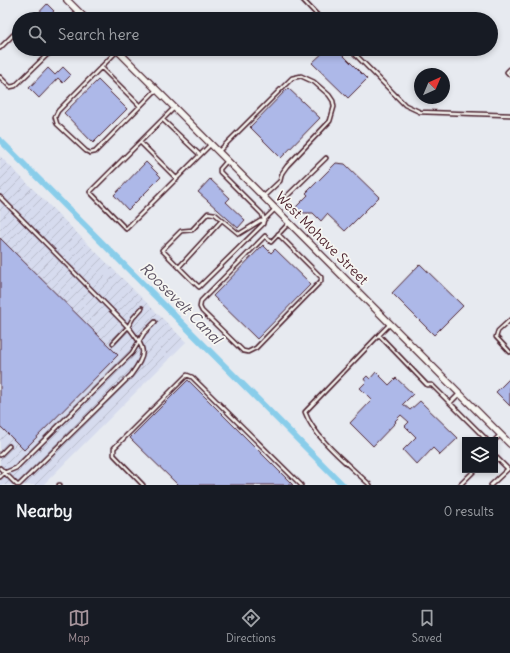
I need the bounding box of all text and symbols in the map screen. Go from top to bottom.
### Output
search box [12,12,498,56]
icon: search [26,23,48,45]
text: Search here [58,25,139,44]
north arrow [414,68,450,104]
street label: West Mohave Street [272,188,373,289]
water label: Roosevelt Canal [136,258,228,350]
map controls [462,437,498,473]
button: layers [462,437,498,473]
text: Nearby [16,500,72,522]
text: 0 results [444,503,494,520]
tab: Map [68,607,90,645]
tab: Directions [226,607,276,645]
tab: Saved [412,607,442,645]

